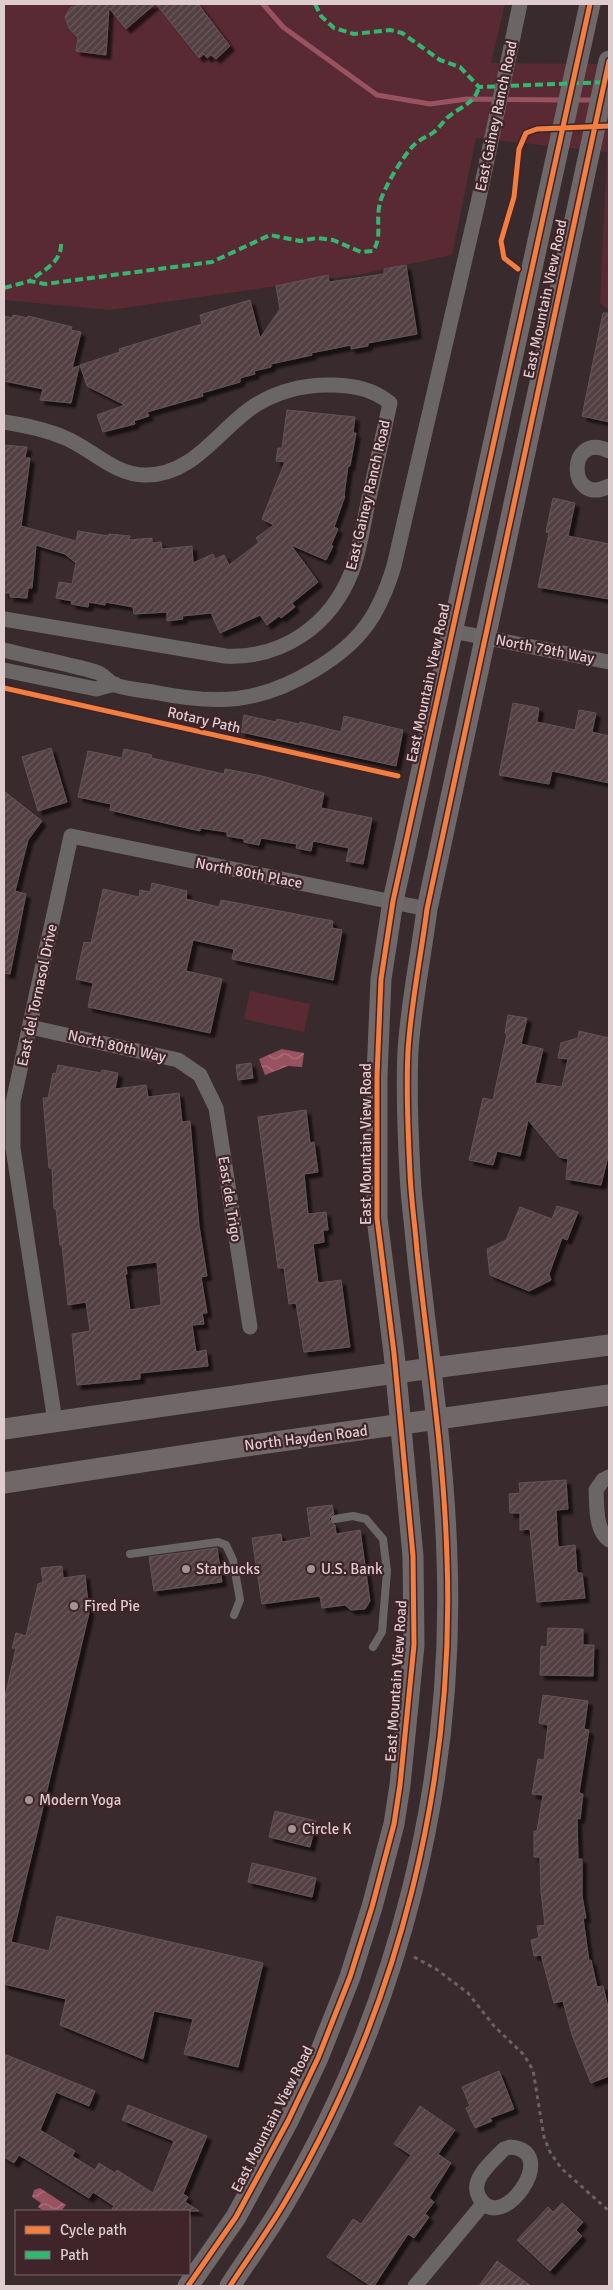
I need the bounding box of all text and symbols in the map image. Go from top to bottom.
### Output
street label: East Gainey Ranch Road [471,39,521,193]
street label: East Mountain View Road [519,218,571,380]
street label: East Gainey Ranch Road [342,418,394,572]
street label: East Mountain View Road [402,602,454,764]
street label: North 79th Way [494,631,596,667]
street label: Rotary Path [166,703,242,737]
street label: North 80th Place [194,854,304,892]
street label: East del Tornasol Drive [13,922,61,1068]
street label: North 80th Way [66,1026,168,1066]
street label: East Mountain View Road [357,1063,375,1225]
street label: East del Trigo [214,1155,246,1243]
street label: North Hayden Road [243,1422,369,1454]
place label: Starbucks [196,1560,260,1578]
place label: U.S. Bank [321,1560,383,1578]
marker: Starbucks [180,1563,192,1575]
marker: U.S. Bank [305,1563,317,1575]
place label: Fired Pie [84,1597,140,1615]
street label: East Mountain View Road [381,1599,411,1762]
marker: Fired Pie [68,1600,80,1612]
place label: Modern Yoga [39,1791,121,1809]
marker: Modern Yoga [23,1794,35,1806]
place label: Circle K [302,1820,351,1838]
marker: Circle K [286,1823,298,1835]
street label: East Mountain View Road [227,2043,317,2195]
legend [15,2210,190,2275]
text: Cycle path [60,2221,127,2239]
text: Path [60,2246,89,2264]

